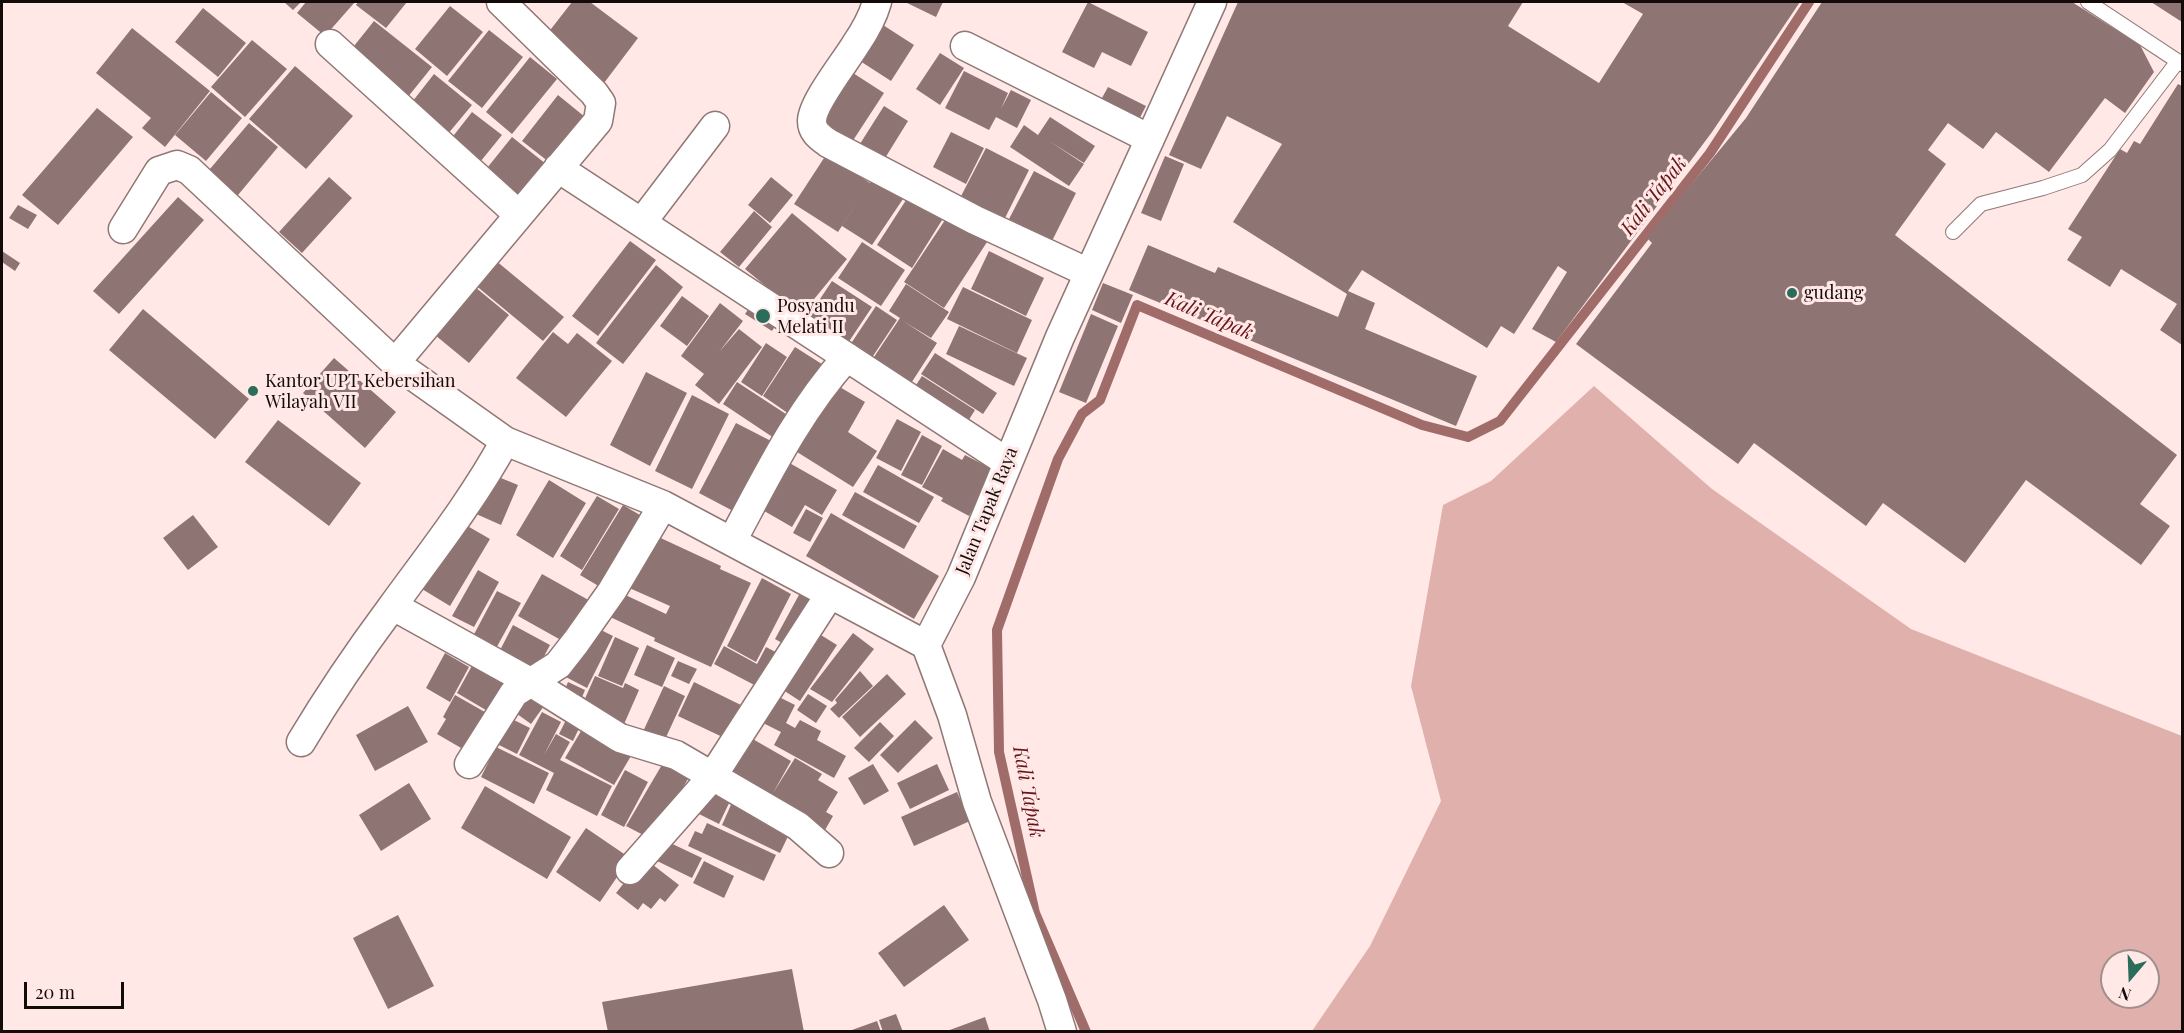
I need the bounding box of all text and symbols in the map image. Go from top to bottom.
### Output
water label: Kali Tapak [1616,152,1692,240]
place label: gudang [1804,282,1863,304]
marker: gudang [1785,286,1799,300]
water label: Kali Tapak [1161,287,1257,345]
place label: Posyandu Melati II [777,295,855,338]
marker: Posyandu Melati II [754,307,772,325]
place label: Kantor UPT Kebersihan Wilayah VII [265,370,455,412]
marker: Kantor UPT Kebersihan Wilayah VII [246,384,260,398]
street label: Jalan Tapak Raya [952,444,1022,578]
water label: Kali Tapak [1007,744,1049,840]
north arrow [2100,949,2160,1009]
scale bar [27,970,128,1008]
text: 20 m [35,980,75,1004]
text: N [2116,983,2134,1006]

